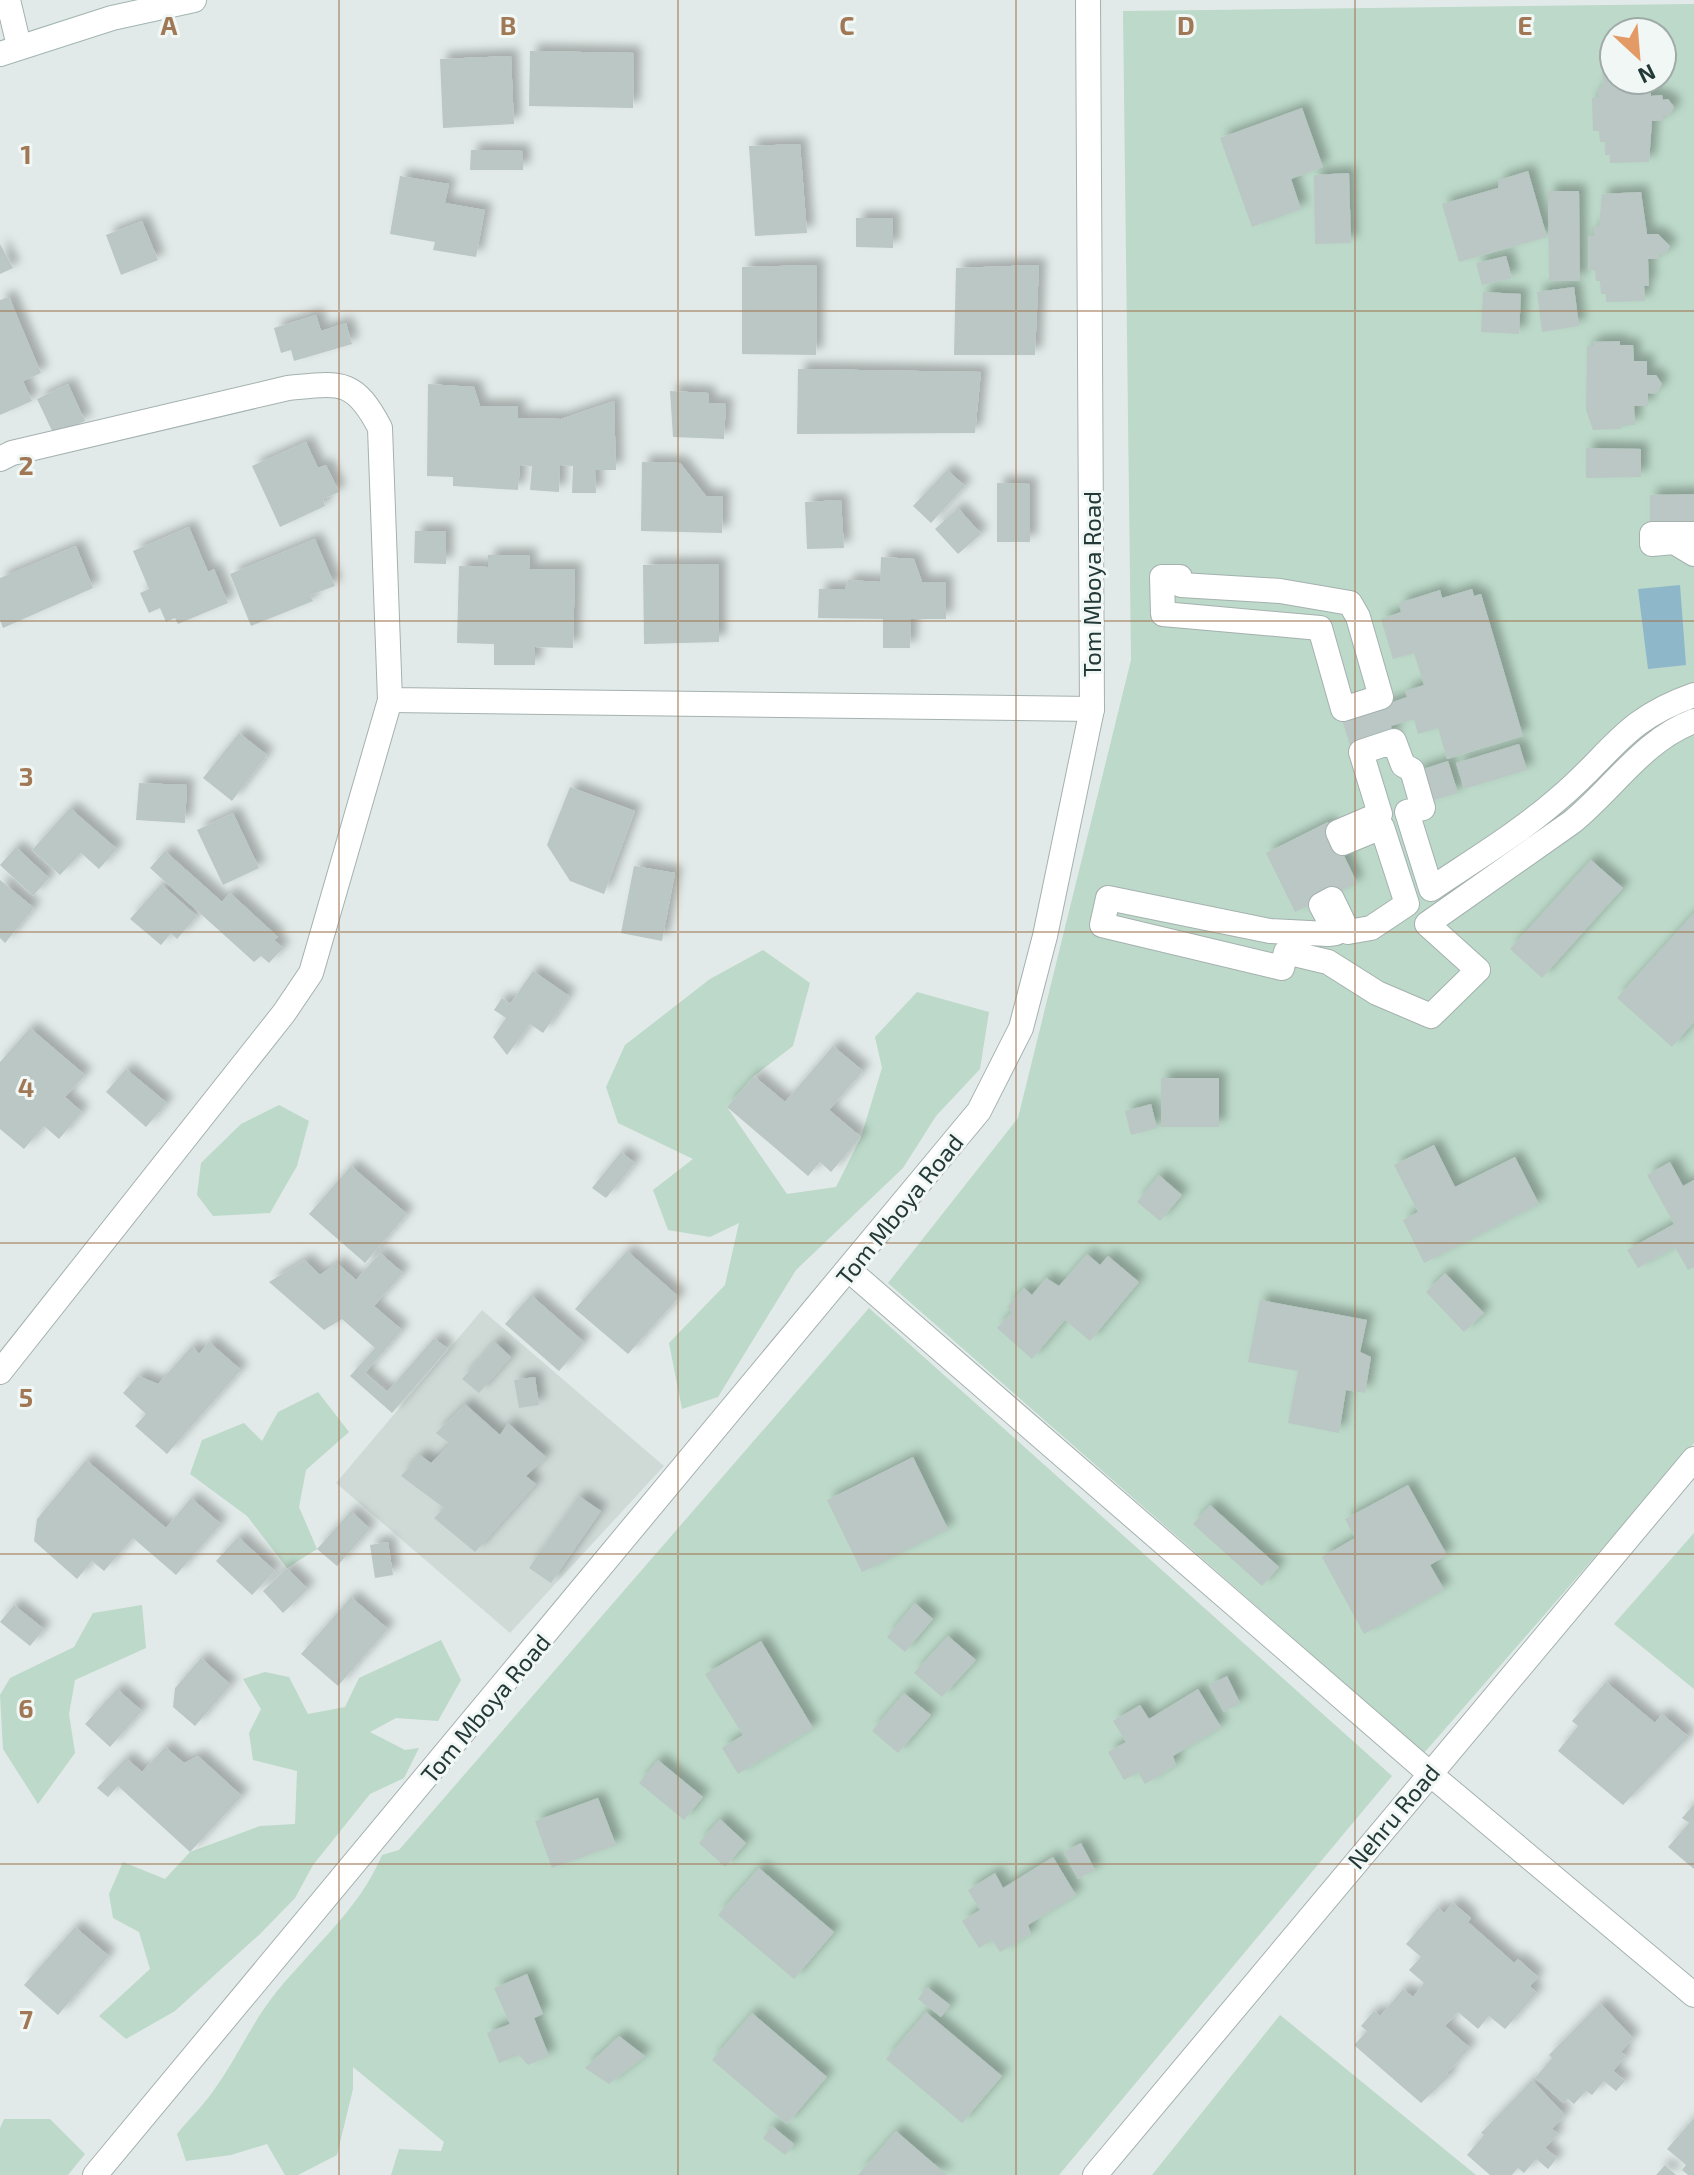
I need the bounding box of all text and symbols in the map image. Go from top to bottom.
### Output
text: A [161,9,178,40]
text: B [500,9,516,40]
text: C [839,9,855,40]
text: D [1177,9,1195,40]
text: E [1517,9,1533,40]
north arrow [1598,16,1678,96]
text: N [1634,60,1660,90]
text: 1 [20,138,32,169]
text: 2 [18,449,34,480]
street label: Tom Mboya Road [1077,491,1106,677]
text: 3 [19,760,33,791]
text: 4 [18,1071,34,1102]
street label: Tom Mboya Road [829,1128,969,1290]
text: 5 [19,1381,33,1412]
street label: Tom Mboya Road [414,1627,556,1789]
text: 6 [18,1692,34,1723]
street label: Nehru Road [1341,1758,1445,1874]
text: 7 [19,2003,33,2034]

